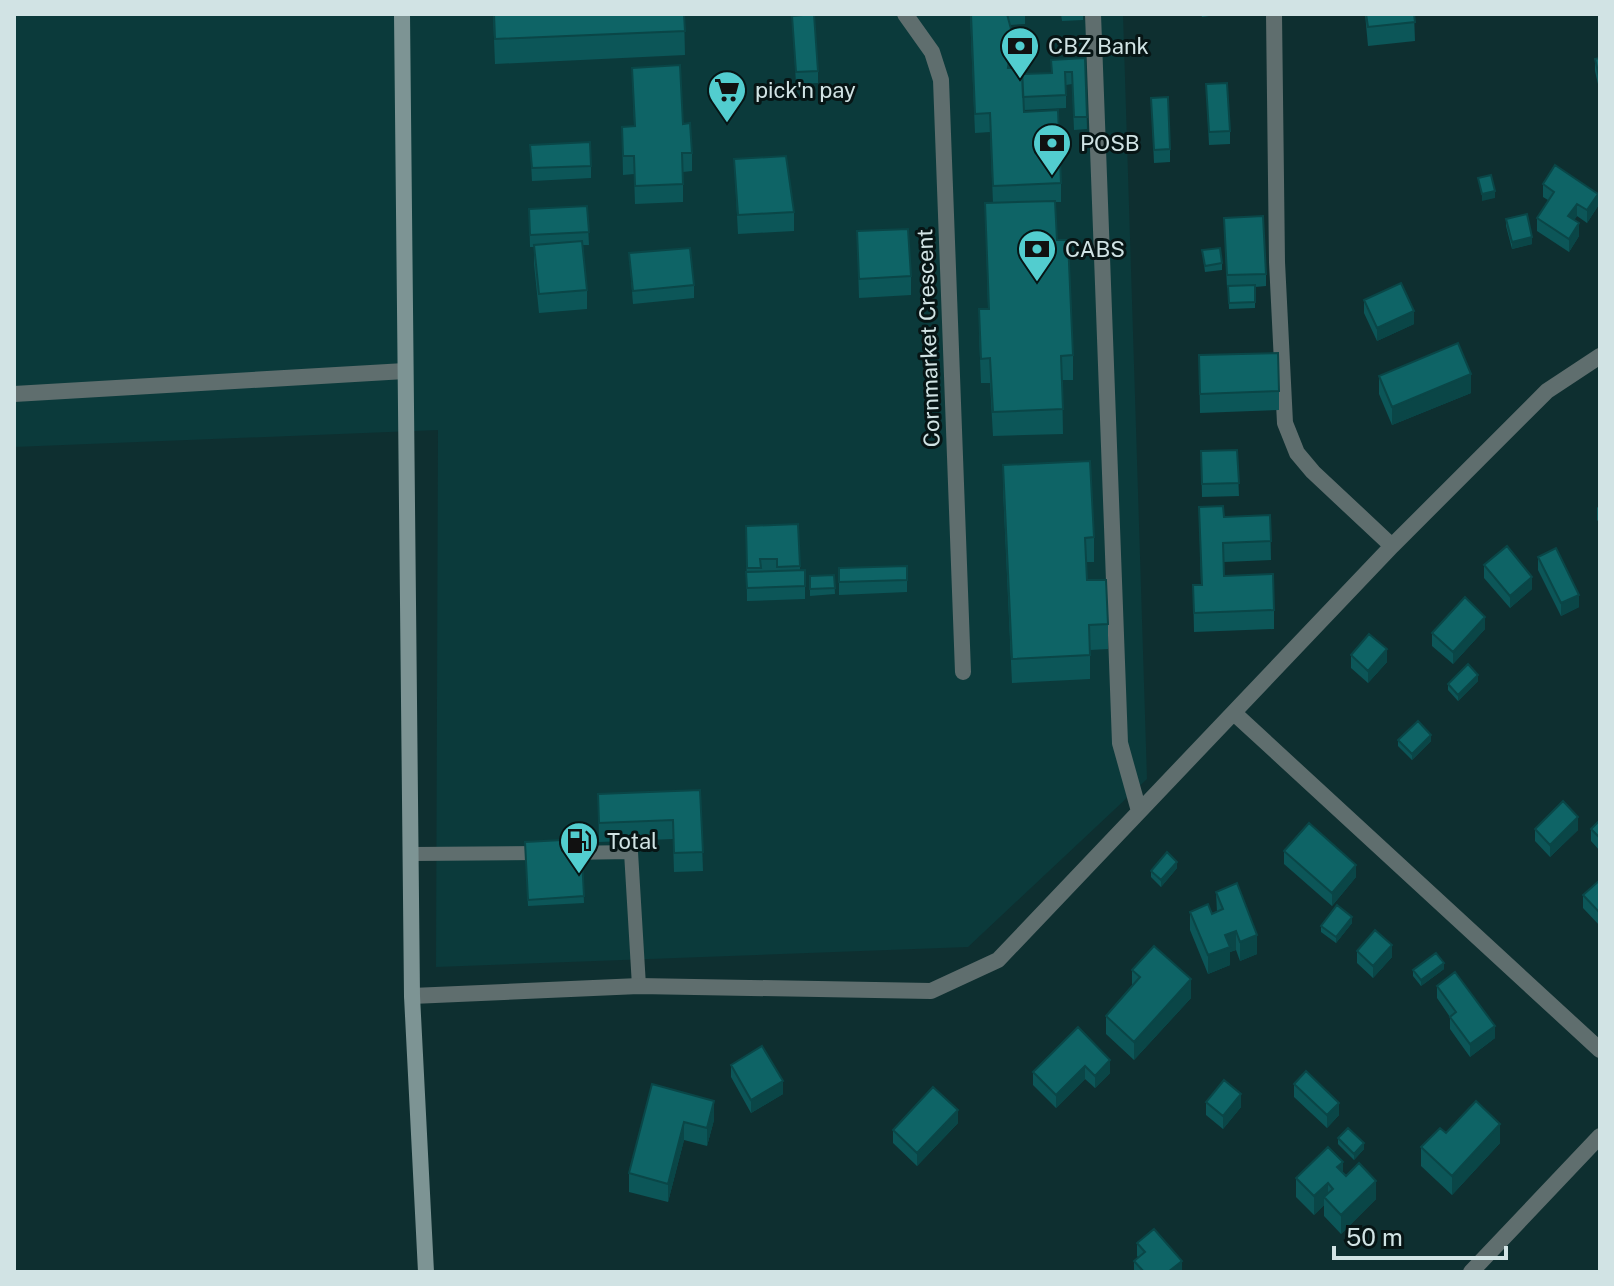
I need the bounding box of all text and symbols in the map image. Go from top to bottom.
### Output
bank icon: CBZ Bank [999,25,1041,80]
place label: CBZ Bank [1048,33,1149,59]
supermarket icon: pick'n pay [706,69,748,124]
place label: pick'n pay [755,77,856,103]
bank icon: POSB [1031,122,1073,177]
place label: POSB [1080,130,1140,156]
street label: Cornmarket Crescent [911,228,945,448]
bank icon: CABS [1016,228,1058,283]
place label: CABS [1065,236,1125,262]
fuel station icon: Total [558,820,600,875]
place label: Total [607,828,658,854]
scale bar [1334,1210,1506,1260]
text: 50 m [1346,1223,1403,1251]

